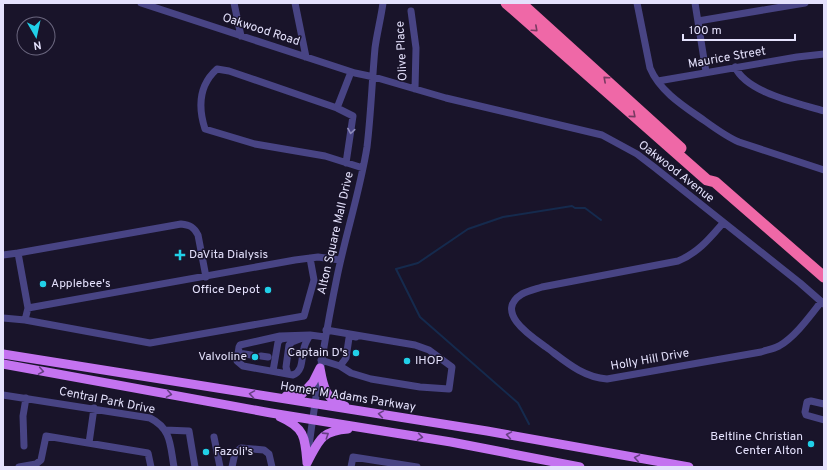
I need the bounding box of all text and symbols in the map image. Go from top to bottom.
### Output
street label: Oakwood Road [220,10,302,50]
north arrow [16,16,56,56]
scale bar [683,16,795,42]
street label: Olive Place [392,21,412,81]
text: 100 m [689,23,722,39]
one-way arrow [530,24,538,32]
text: N [32,37,42,52]
street label: Maurice Street [687,43,767,73]
one-way arrow [603,76,611,83]
one-way arrow [628,110,635,117]
one-way arrow [347,128,356,134]
street label: Oakwood Avenue [635,137,717,207]
street label: Alton Square Mall Drive [314,170,358,296]
place label: DaVita Dialysis [189,247,268,263]
marker: DaVita Dialysis [174,249,186,261]
place label: Applebee's [51,276,111,292]
marker: Applebee's [38,279,48,289]
place label: Office Depot [192,282,260,298]
marker: Office Depot [263,285,273,295]
place label: Captain D's [287,345,348,361]
street label: Holly Hill Drive [609,345,691,375]
marker: Captain D's [351,348,361,358]
place label: Valvoline [198,349,247,365]
marker: Valvoline [250,352,260,362]
place label: IHOP [415,353,443,369]
marker: IHOP [402,356,412,366]
one-way arrow [38,366,44,375]
street label: Homer M Adams Parkway [279,378,417,416]
street label: Central Park Drive [57,384,157,418]
one-way arrow [166,390,172,398]
one-way arrow [249,390,255,399]
one-way arrow [378,410,384,419]
place label: Beltline Christian Center Alton [710,429,803,459]
one-way arrow [506,431,512,440]
one-way arrow [322,433,329,440]
one-way arrow [417,433,423,441]
marker: Beltline Christian Center Alton [806,439,816,449]
place label: Fazoli's [214,444,253,460]
marker: Fazoli's [201,447,211,457]
one-way arrow [634,454,640,462]

